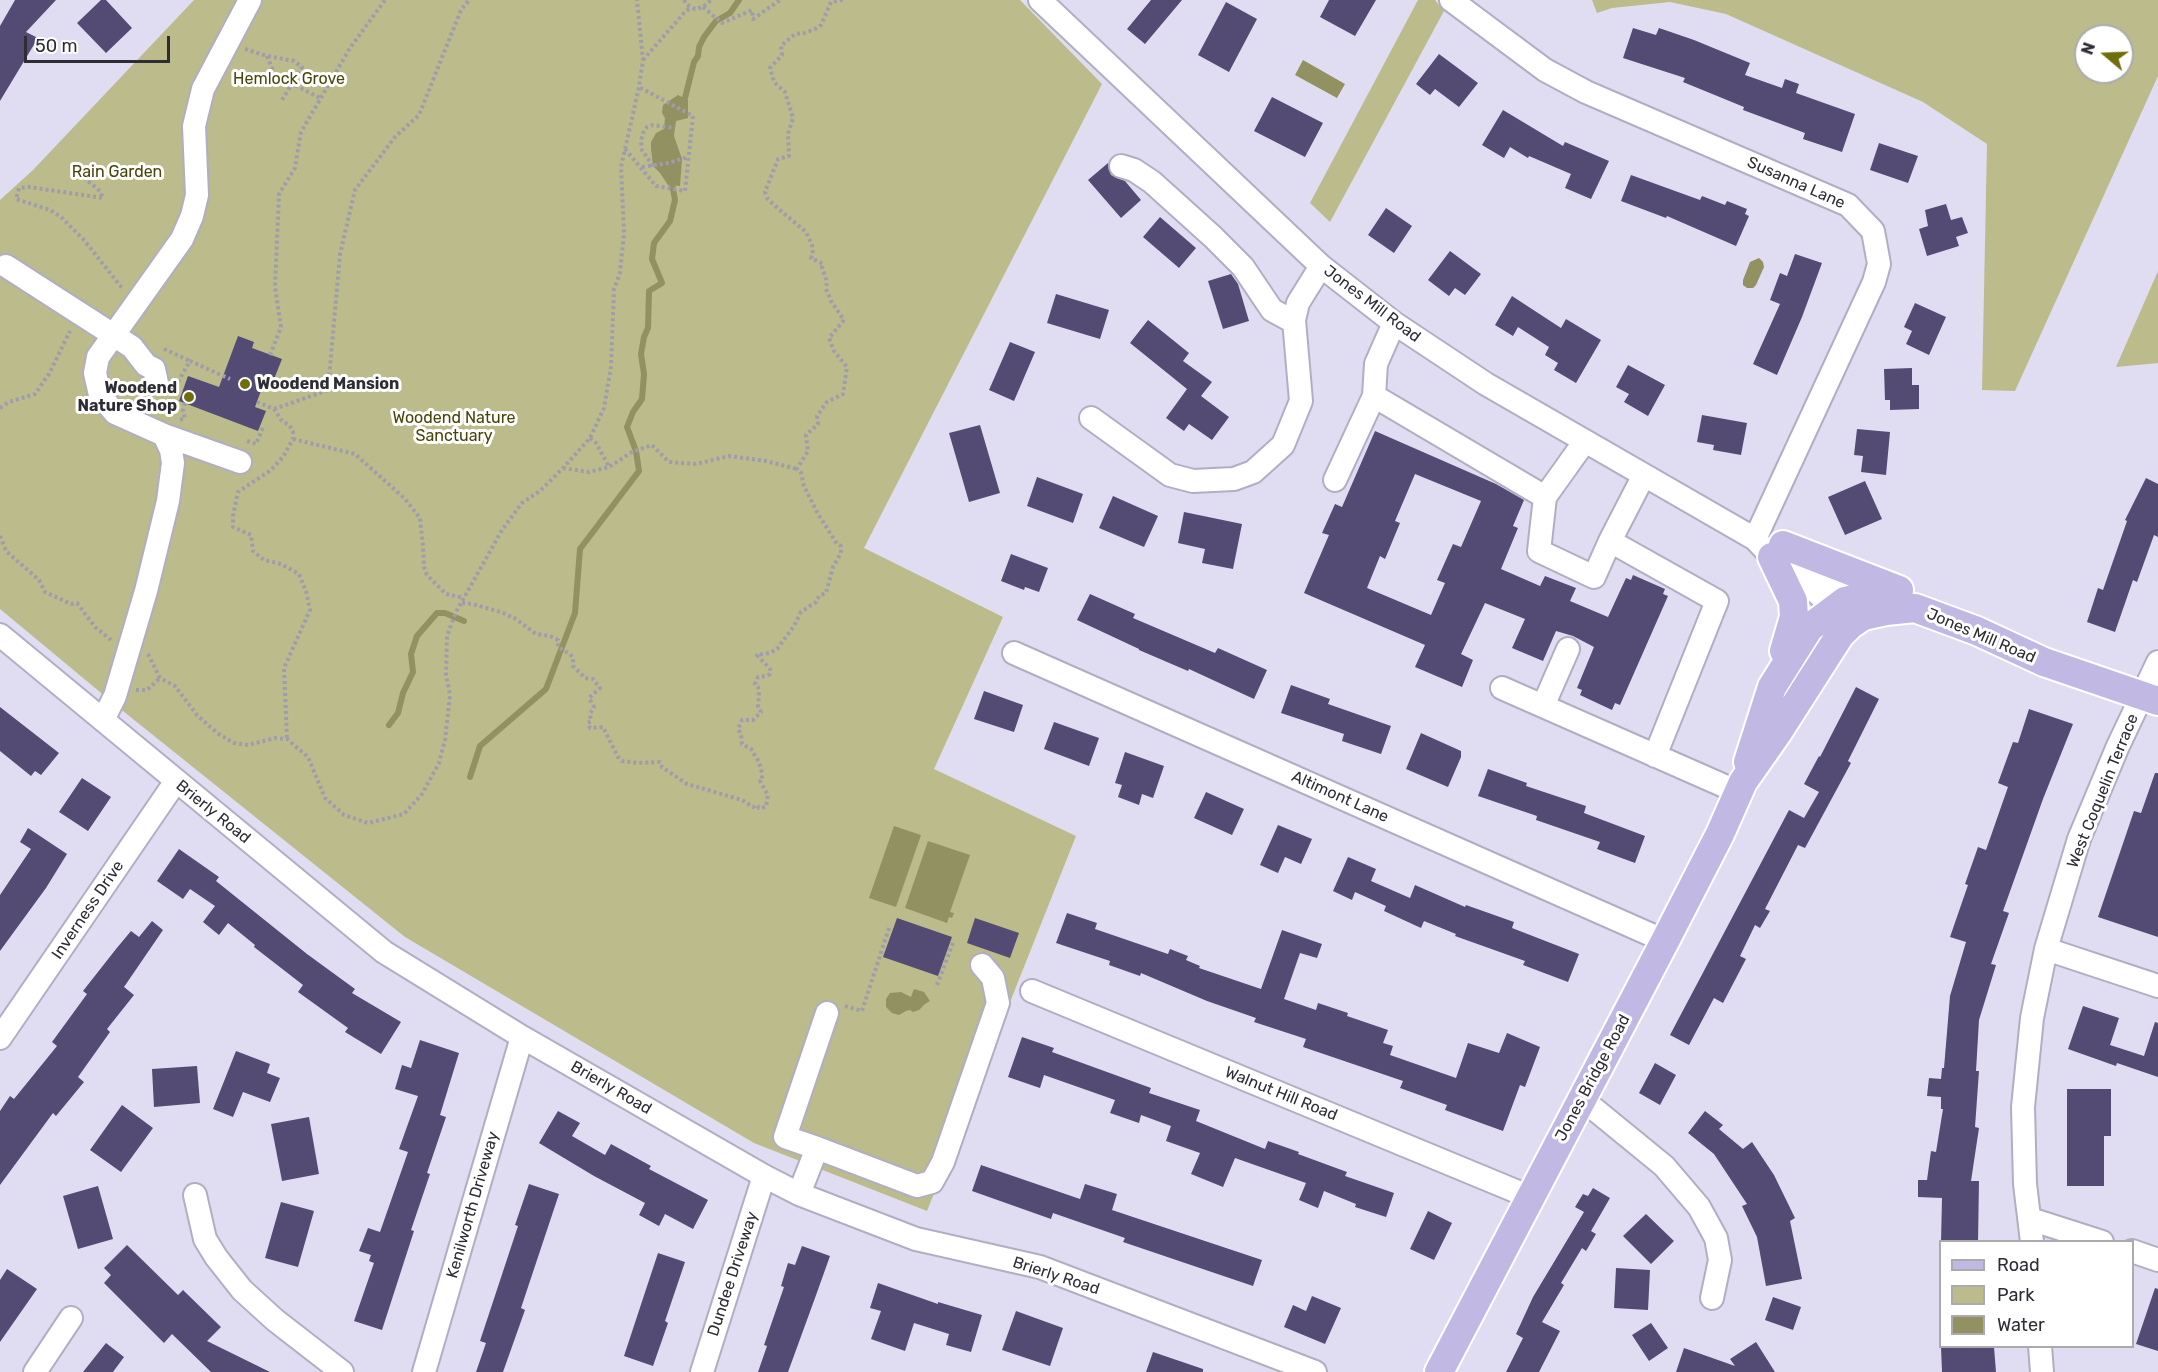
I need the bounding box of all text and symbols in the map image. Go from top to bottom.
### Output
scale bar [27,24,172,62]
north arrow [2074,24,2134,84]
text: 50 m [35,35,78,57]
text: N [2078,40,2099,57]
park label: Hemlock Grove [233,69,345,89]
street label: Susanna Lane [1744,153,1848,213]
park label: Rain Garden [72,162,162,182]
street label: Jones Mill Road [1320,261,1424,347]
place label: Woodend Mansion [257,374,399,394]
marker: Woodend Mansion [238,377,252,391]
place label: Woodend Nature Shop [77,378,177,416]
marker: Woodend Nature Shop [182,390,196,404]
park label: Woodend Nature Sanctuary [392,408,516,446]
street label: Jones Mill Road [1924,604,2038,668]
street label: West Coquelin Terrace [2063,711,2143,871]
street label: Altimont Lane [1288,767,1392,827]
street label: Brierly Road [172,776,254,848]
street label: Inverness Drive [48,857,128,963]
street label: Jones Bridge Road [1552,1011,1634,1145]
street label: Brierly Road [567,1057,655,1119]
street label: Walnut Hill Road [1222,1063,1340,1125]
street label: Kenilworth Driveway [443,1129,503,1281]
street label: Dundee Driveway [704,1209,762,1339]
legend [1939,1240,2134,1348]
street label: Brierly Road [1010,1253,1102,1299]
text: Road [1997,1254,2040,1276]
text: Park [1997,1284,2034,1306]
text: Water [1997,1314,2045,1336]

